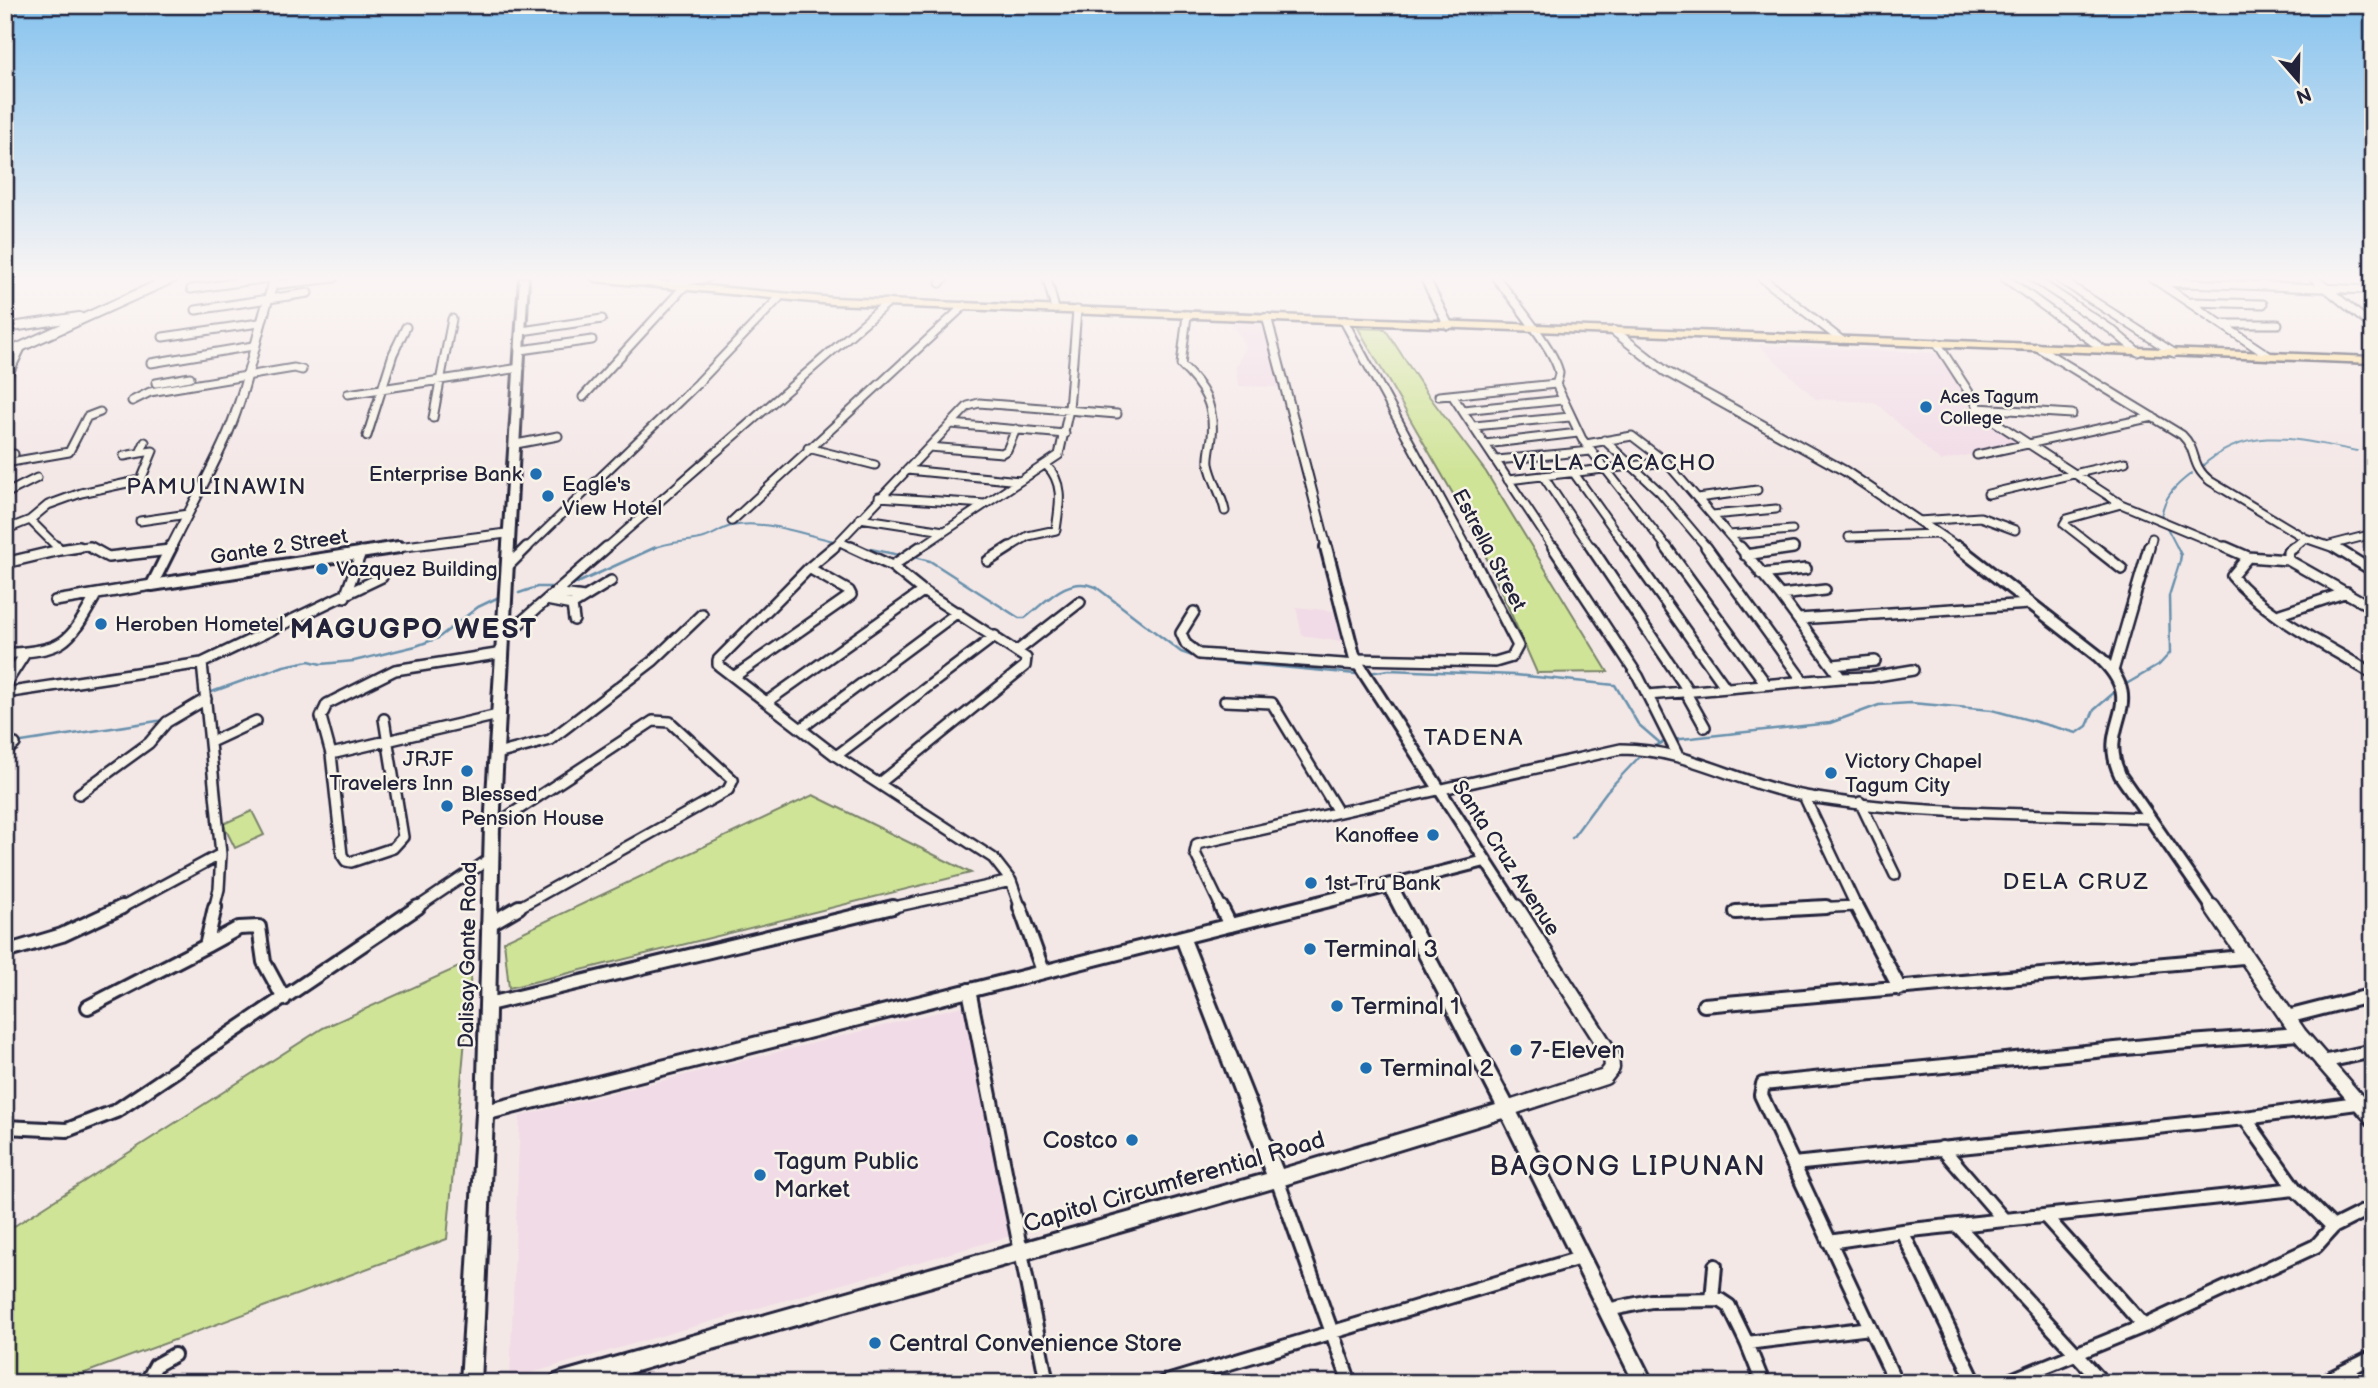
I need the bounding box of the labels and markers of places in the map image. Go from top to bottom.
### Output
place label: Aces Tagum College [1940,387,2039,429]
marker: Aces Tagum College [1918,399,1934,415]
place label: Enterprise Bank [369,462,523,487]
marker: Enterprise Bank [528,466,544,482]
place label: Eagle's View Hotel [562,472,662,521]
marker: Eagle's View Hotel [540,488,556,504]
place label: Vazquez Building [336,557,498,582]
marker: Vazquez Building [314,561,330,577]
place label: Heroben Hometel [115,612,284,637]
marker: Heroben Hometel [93,616,109,632]
place label: JRJF Travelers Inn [329,747,453,796]
place label: Victory Chapel Tagum City [1845,749,1982,798]
marker: JRJF Travelers Inn [459,763,475,779]
marker: Victory Chapel Tagum City [1823,765,1839,781]
place label: Blessed Pension House [461,782,604,831]
marker: Blessed Pension House [439,798,455,814]
place label: Kanoffee [1335,823,1419,848]
marker: Kanoffee [1425,827,1441,843]
place label: 1st Tru Bank [1325,871,1441,896]
marker: 1st Tru Bank [1303,875,1319,891]
place label: Terminal 3 [1324,935,1438,964]
marker: Terminal 3 [1302,941,1318,957]
place label: Terminal 1 [1351,992,1460,1021]
marker: Terminal 1 [1329,998,1345,1014]
place label: 7-Eleven [1530,1036,1625,1065]
marker: 7-Eleven [1508,1042,1524,1058]
place label: Terminal 2 [1380,1054,1493,1083]
marker: Terminal 2 [1358,1060,1374,1076]
place label: Costco [1042,1126,1118,1155]
marker: Costco [1124,1132,1140,1148]
place label: Tagum Public Market [774,1147,919,1204]
marker: Tagum Public Market [752,1167,768,1183]
place label: Central Convenience Store [889,1329,1182,1358]
marker: Central Convenience Store [867,1335,883,1351]

